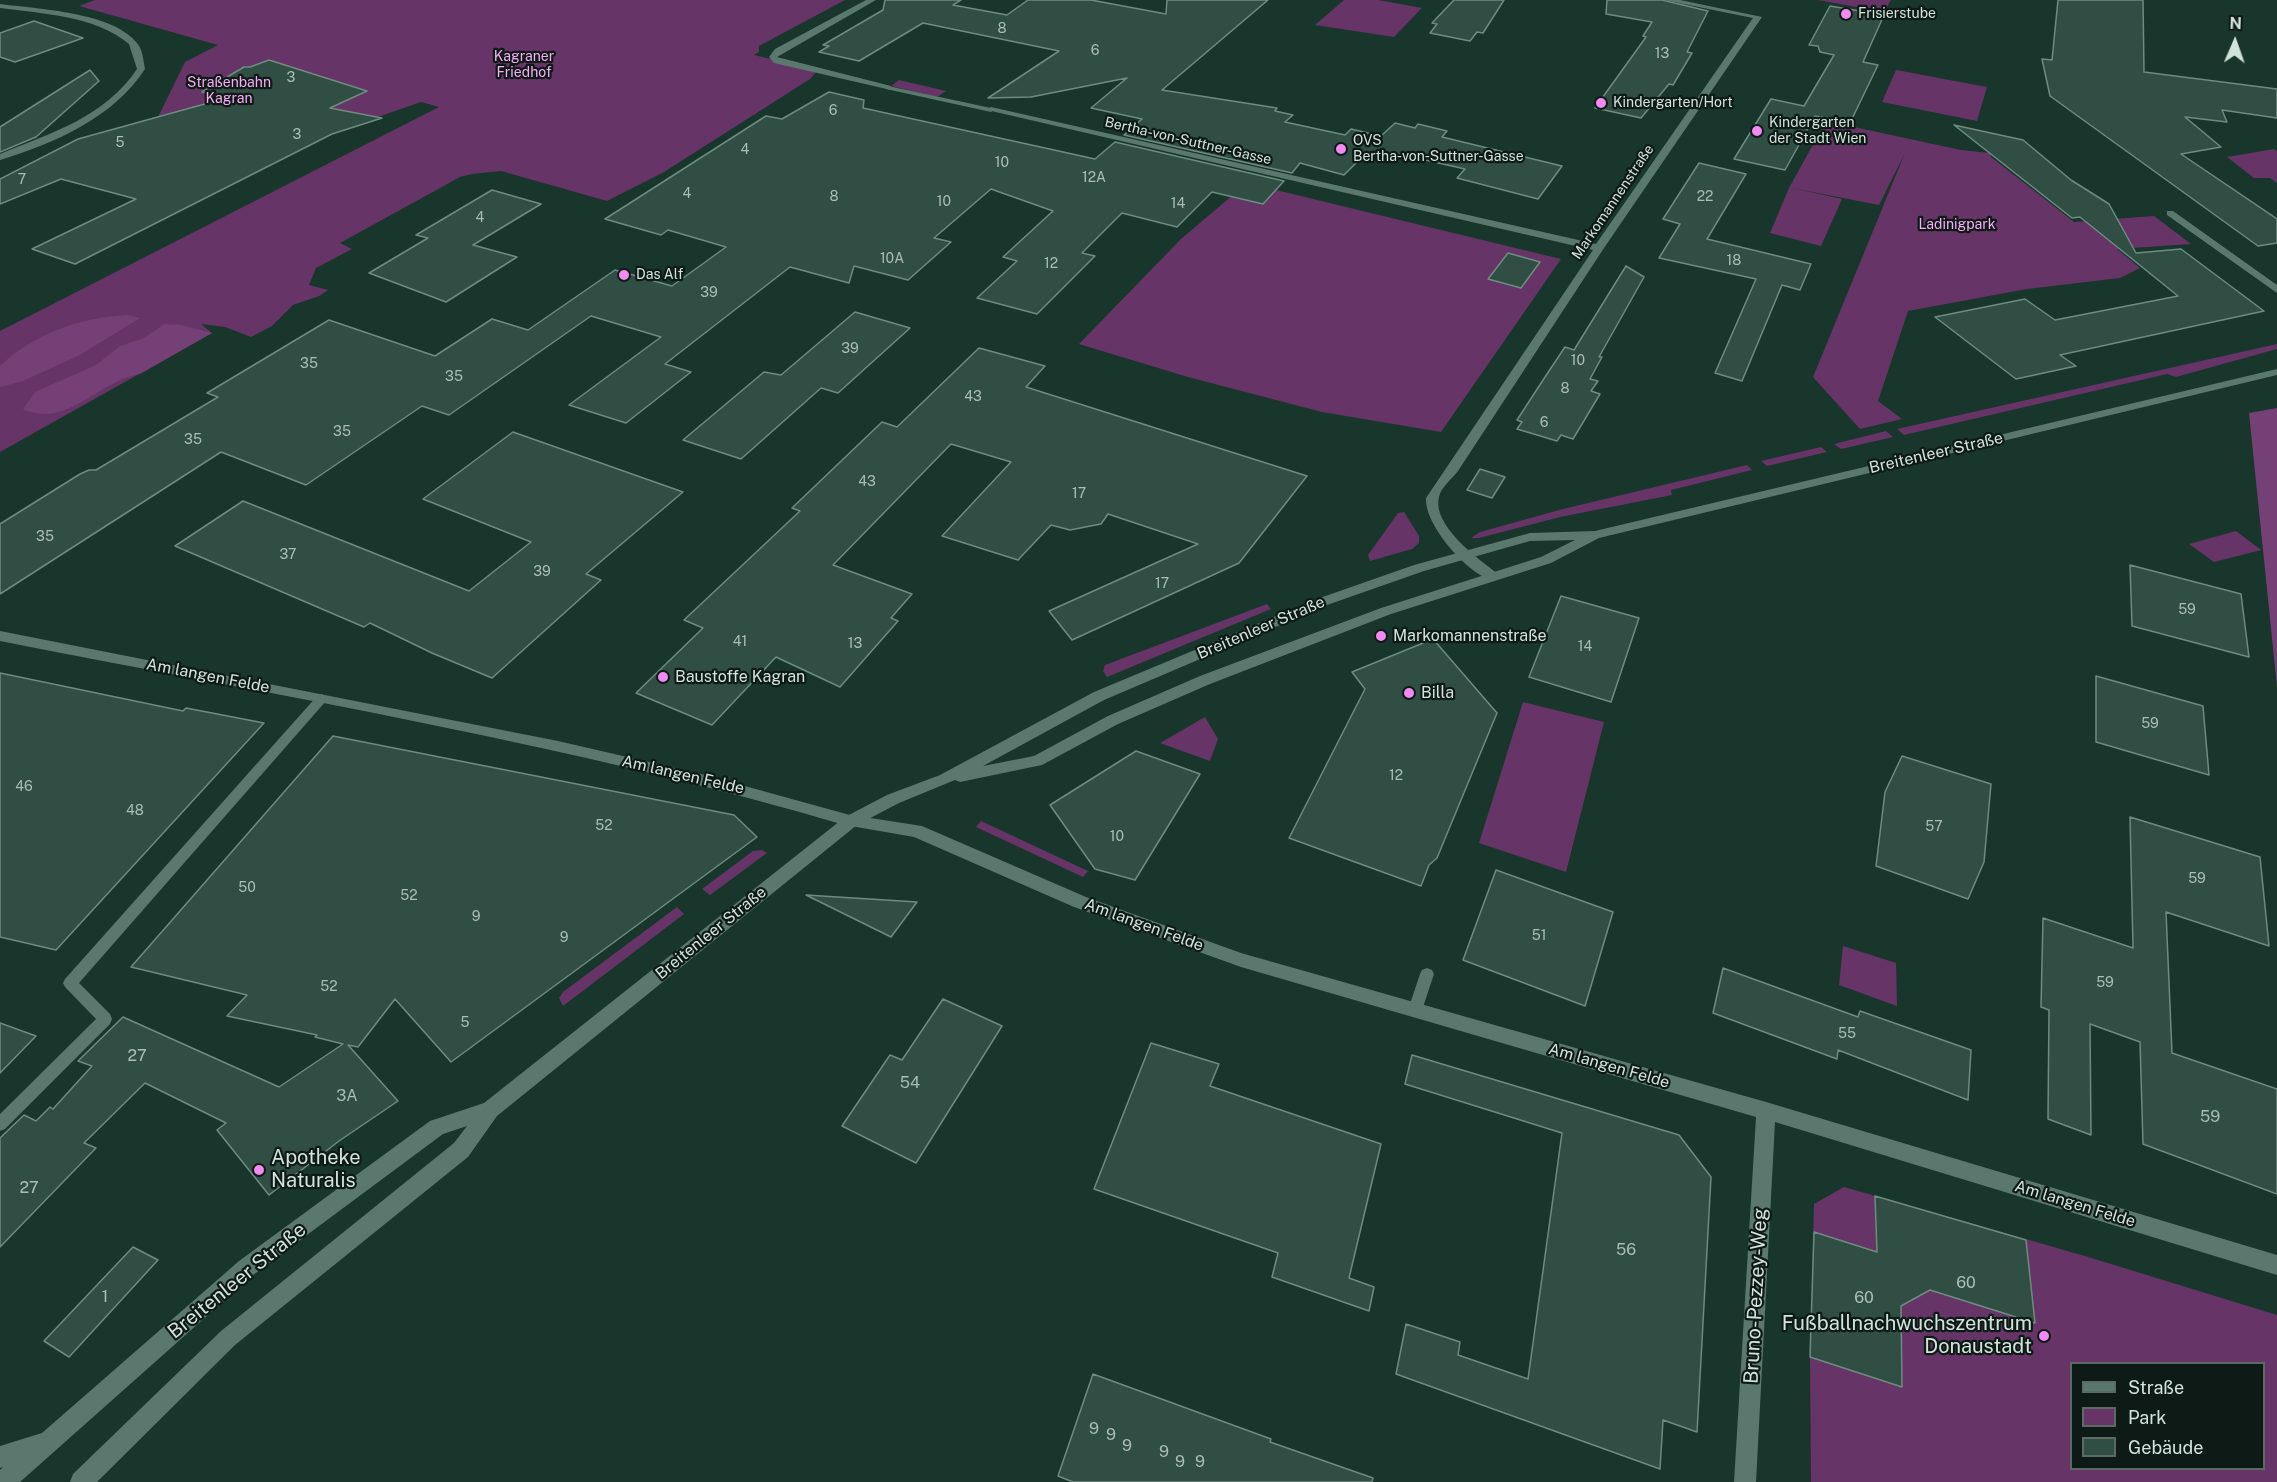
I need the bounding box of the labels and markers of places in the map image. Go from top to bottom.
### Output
place label: Frisierstube [1858,6,1936,22]
marker: Frisierstube [1839,7,1853,21]
place label: Kindergarten/Hort [1613,95,1733,111]
marker: Kindergarten/Hort [1594,96,1608,110]
place label: Kindergarten der Stadt Wien [1769,115,1866,148]
marker: Kindergarten der Stadt Wien [1750,124,1764,138]
place label: OVS Bertha-von-Suttner-Gasse [1353,133,1524,166]
marker: OVS Bertha-von-Suttner-Gasse [1334,142,1348,156]
place label: Das Alf [636,267,683,283]
marker: Das Alf [617,268,631,282]
place label: Markomannenstraße [1393,626,1547,646]
marker: Markomannenstraße [1374,629,1388,643]
place label: Baustoffe Kagran [675,667,805,687]
marker: Baustoffe Kagran [656,670,670,684]
place label: Billa [1421,683,1454,703]
marker: Billa [1402,686,1416,700]
place label: Apotheke Naturalis [271,1146,361,1193]
marker: Apotheke Naturalis [252,1163,266,1177]
place label: Fußballnachwuchszentrum Donaustadt [1782,1312,2032,1359]
marker: Fußballnachwuchszentrum Donaustadt [2037,1329,2051,1343]

